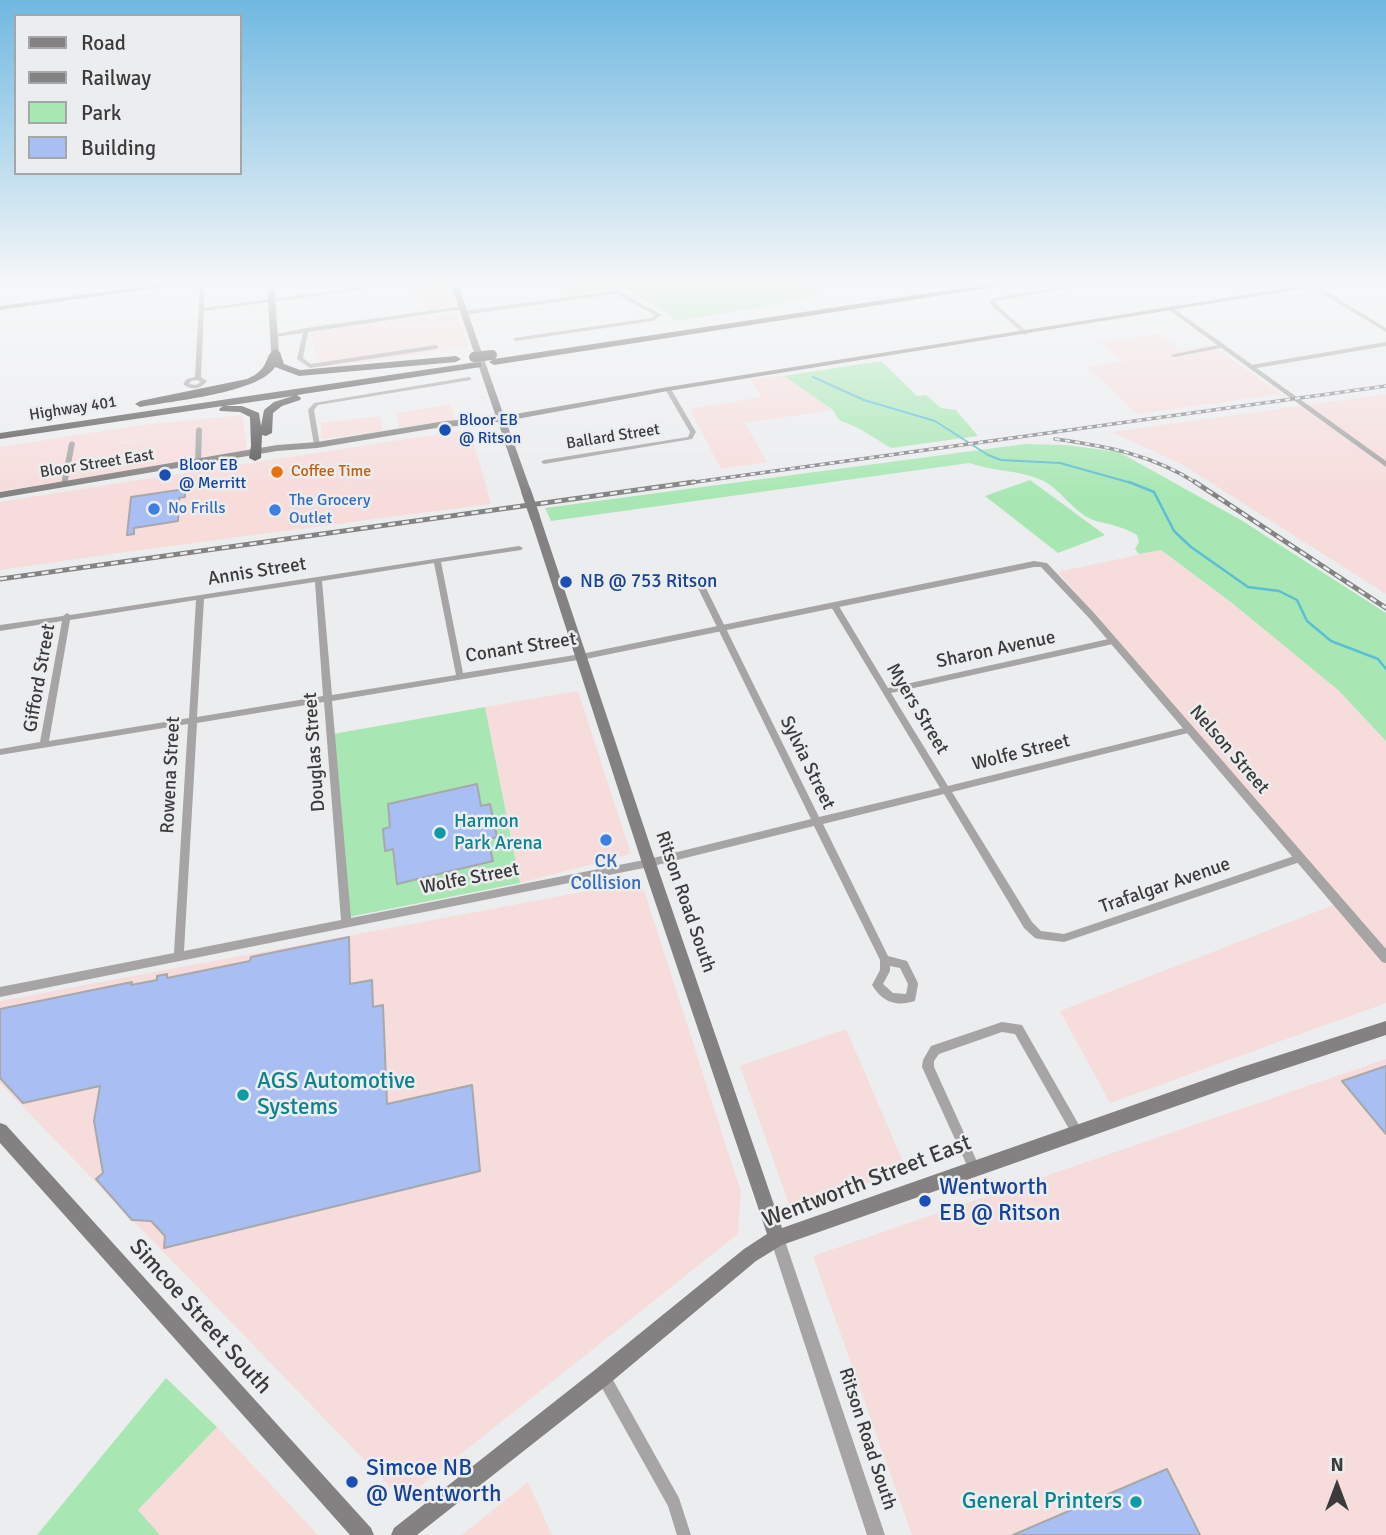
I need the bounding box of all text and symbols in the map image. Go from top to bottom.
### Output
legend [14,14,242,175]
text: Road [81,30,126,56]
text: Railway [81,65,151,91]
text: Park [81,100,121,126]
text: Building [81,135,156,161]
street label: Highway 401 [28,393,118,425]
place label: Bloor EB @ Ritson [459,411,521,449]
street label: Ballard Street [565,420,661,454]
marker: Bloor EB @ Ritson [437,422,453,438]
street label: Bloor Street East [39,446,155,482]
place label: Bloor EB @ Merritt [179,456,246,494]
place label: Coffee Time [291,462,371,482]
marker: Coffee Time [269,464,285,480]
marker: Bloor EB @ Merritt [157,467,173,483]
place label: The Grocery Outlet [289,491,371,529]
place label: No Frills [168,499,225,519]
marker: No Frills [146,501,162,517]
marker: The Grocery Outlet [267,502,283,518]
street label: Annis Street [206,553,308,591]
place label: NB @ 753 Ritson [580,571,717,593]
marker: NB @ 753 Ritson [558,574,574,590]
street label: Gifford Street [19,622,61,734]
street label: Sharon Avenue [934,626,1058,674]
street label: Conant Street [464,628,578,668]
street label: Myers Street [881,659,953,759]
street label: Douglas Street [299,691,331,813]
street label: Nelson Street [1184,701,1274,799]
street label: Sylvia Street [775,712,839,814]
street label: Rowena Street [157,716,185,834]
street label: Wolfe Street [970,730,1072,776]
place label: Harmon Park Arena [454,811,542,855]
marker: Harmon Park Arena [432,825,448,841]
street label: Ritson Road South [650,828,720,976]
marker: CK Collision [598,832,614,848]
place label: CK Collision [571,851,641,895]
street label: Trafalgar Avenue [1097,853,1233,919]
street label: Wolfe Street [419,858,521,900]
place label: AGS Automotive Systems [257,1068,416,1122]
marker: AGS Automotive Systems [235,1087,251,1103]
street label: Wentworth Street East [759,1129,975,1235]
place label: Wentworth EB @ Ritson [939,1174,1060,1228]
marker: Wentworth EB @ Ritson [917,1193,933,1209]
street label: Simcoe Street South [123,1234,277,1400]
street label: Ritson Road South [833,1365,901,1513]
north arrow [1302,1451,1372,1521]
text: N [1330,1453,1344,1477]
place label: Simcoe NB @ Wentworth [366,1455,502,1509]
marker: Simcoe NB @ Wentworth [344,1474,360,1490]
place label: General Printers [962,1488,1122,1516]
marker: General Printers [1128,1494,1144,1510]

